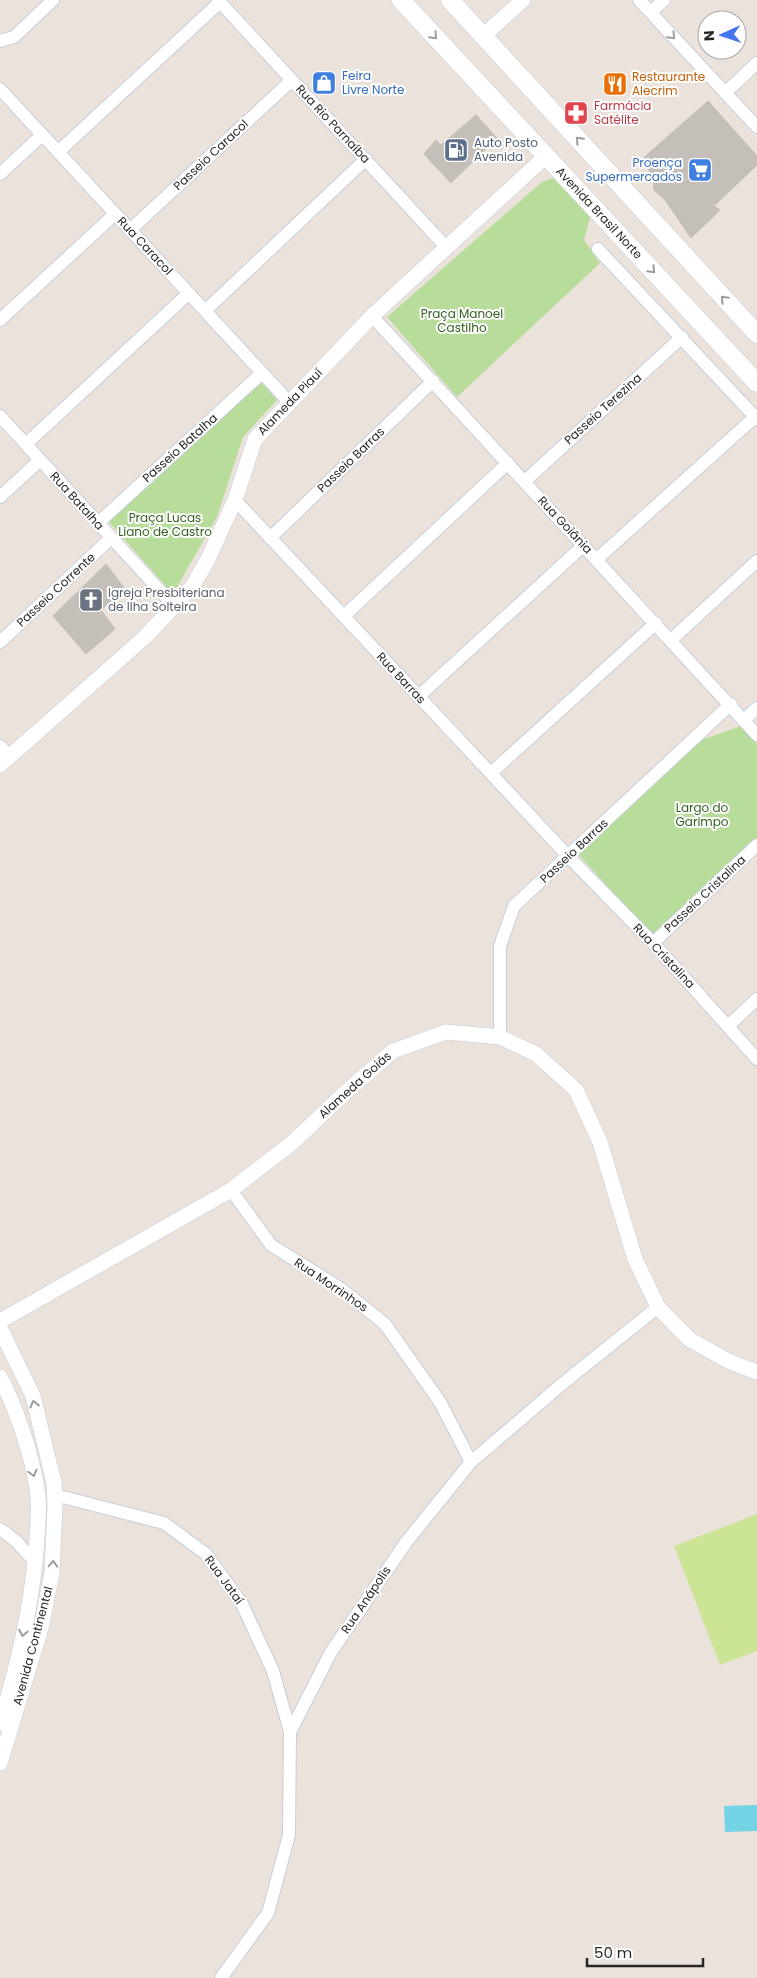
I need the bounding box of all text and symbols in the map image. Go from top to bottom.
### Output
north arrow [697,10,747,60]
one-way arrow [428,30,437,39]
one-way arrow [666,30,675,39]
text: N [699,30,719,41]
place label: Feira Livre Norte [342,67,404,98]
place label: Restaurante Alecrim [632,68,705,99]
shop icon: Feira Livre Norte [311,70,337,96]
restaurant icon: Restaurante Alecrim [602,71,628,97]
street label: Rua Rio Parnaíba [292,81,374,167]
place label: Farmácia Satélite [594,97,651,128]
pharmacy icon: Farmácia Satélite [563,100,589,126]
street label: Passeio Caracol [169,115,252,194]
place label: Auto Posto Avenida [474,134,538,165]
fuel station icon: Auto Posto Avenida [443,137,469,163]
one-way arrow [576,137,585,146]
place label: Proença Supermercados [586,154,682,185]
supermarket icon: Proença Supermercados [687,157,713,183]
street label: Avenida Brasil Norte [552,163,647,262]
street label: Rua Caracol [114,213,177,279]
one-way arrow [646,264,655,273]
one-way arrow [721,295,730,304]
park label: Praça Manoel Castilho [421,305,503,336]
street label: Alameda Piauí [253,364,326,439]
street label: Passeio Terezina [560,369,645,448]
street label: Passeio Batalha [138,409,221,486]
street label: Passeio Barras [313,423,388,496]
street label: Rua Batalha [47,468,108,533]
street label: Rua Goiânia [534,492,597,557]
park label: Praça Lucas Liano de Castro [118,509,212,540]
street label: Passeio Corrente [13,549,99,631]
place label: Igreja Presbiteriana de Ilha Solteira [108,584,225,615]
church icon: Igreja Presbiteriana de Ilha Solteira [78,587,104,613]
street label: Rua Barras [373,648,430,707]
park label: Largo do Garimpo [675,799,729,830]
street label: Passeio Barras [536,815,612,887]
street label: Passeio Cristalina [660,851,749,936]
street label: Rua Cristalina [630,919,699,992]
street label: Alameda Goiás [315,1047,395,1122]
street label: Rua Morrinhos [291,1254,371,1316]
one-way arrow [29,1399,40,1408]
one-way arrow [27,1468,38,1477]
street label: Rua Jataí [201,1552,248,1607]
one-way arrow [47,1559,58,1567]
street label: Rua Anápolis [337,1563,394,1637]
street label: Avenida Continental [8,1584,57,1707]
one-way arrow [18,1629,29,1638]
scale bar [587,1936,703,1968]
text: 50 m [594,1942,632,1963]

